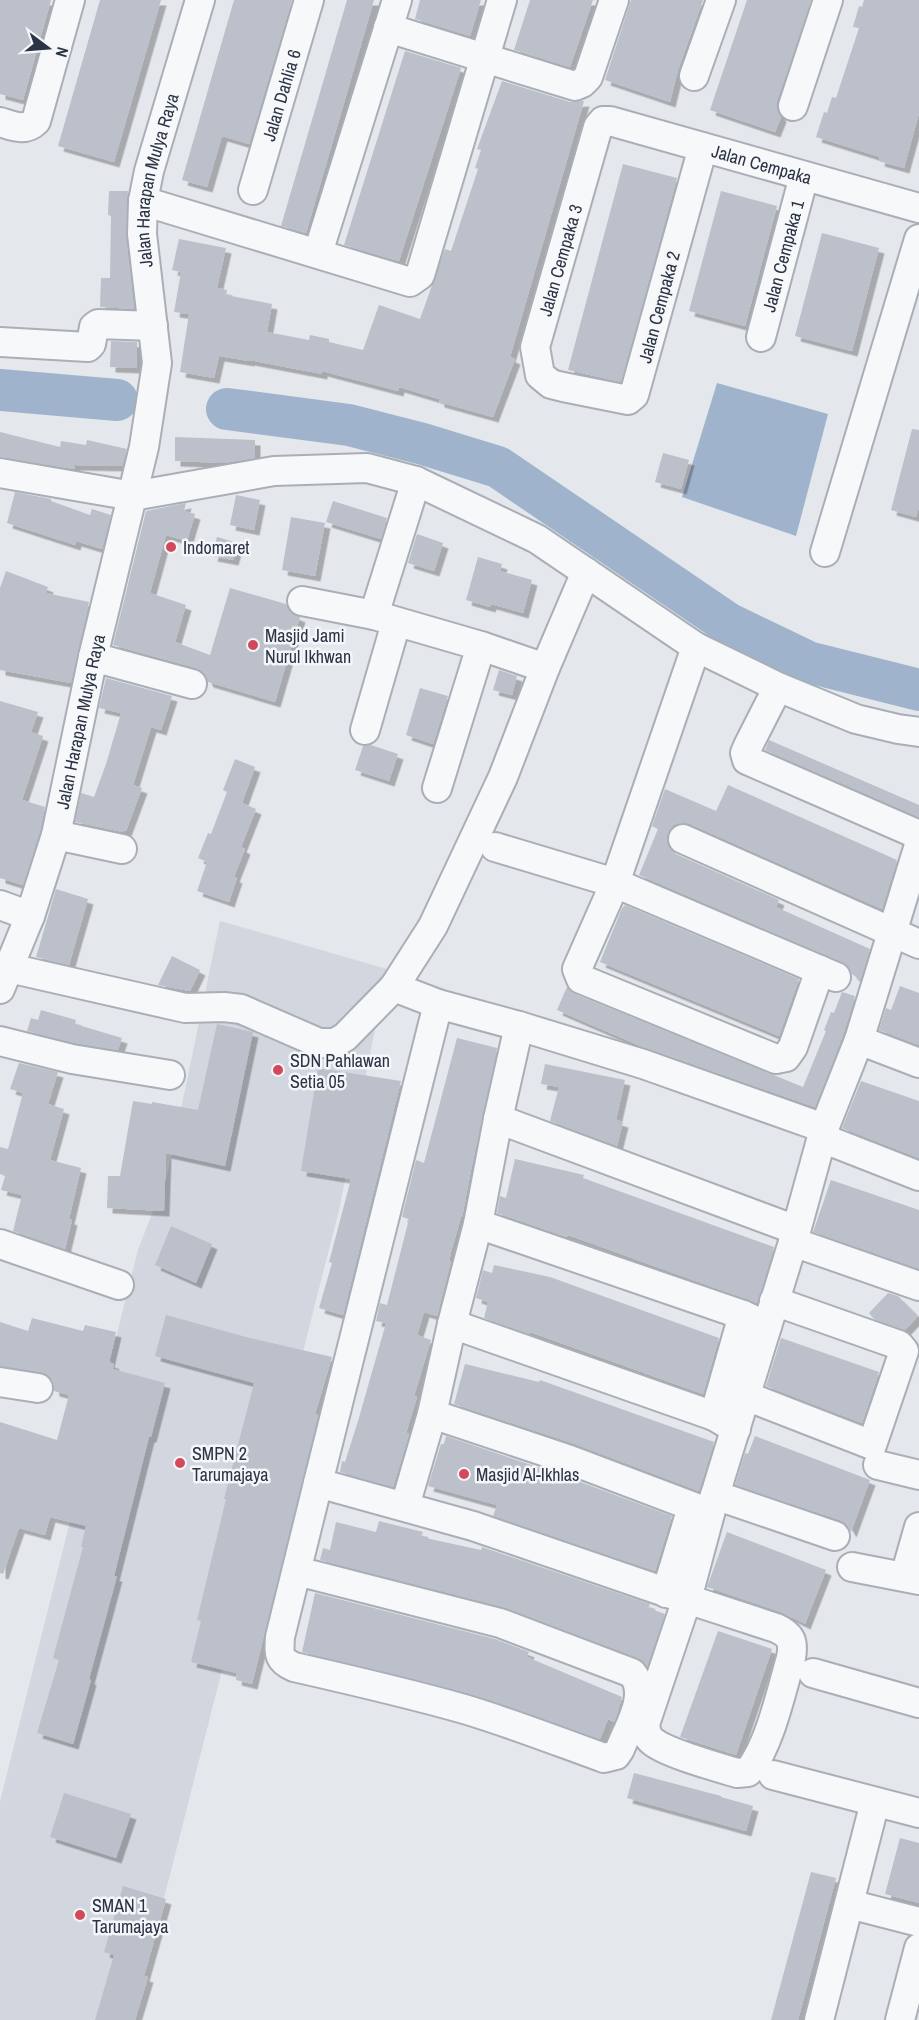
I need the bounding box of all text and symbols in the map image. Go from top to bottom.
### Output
north arrow [18,18,78,78]
text: N [51,45,74,60]
street label: Jalan Dahlia 6 [256,46,306,144]
street label: Jalan Harapan Mulya Raya [129,90,184,269]
street label: Jalan Cempaka [709,138,815,190]
street label: Jalan Cempaka 1 [756,196,810,315]
street label: Jalan Cempaka 3 [532,201,588,319]
street label: Jalan Cempaka 2 [632,248,686,366]
place label: Indomaret [183,535,249,560]
marker: Indomaret [164,540,178,554]
place label: Masjid Jami Nurul Ikhwan [265,623,351,669]
street label: Jalan Harapan Mulya Raya [49,631,111,811]
marker: Masjid Jami Nurul Ikhwan [246,638,260,652]
place label: SDN Pahlawan Setia 05 [290,1048,390,1094]
marker: SDN Pahlawan Setia 05 [271,1063,285,1077]
place label: SMPN 2 Tarumajaya [192,1441,269,1487]
marker: SMPN 2 Tarumajaya [173,1456,187,1470]
place label: Masjid Al-Ikhlas [476,1462,579,1487]
marker: Masjid Al-Ikhlas [457,1467,471,1481]
place label: SMAN 1 Tarumajaya [92,1893,169,1939]
marker: SMAN 1 Tarumajaya [73,1908,87,1922]

